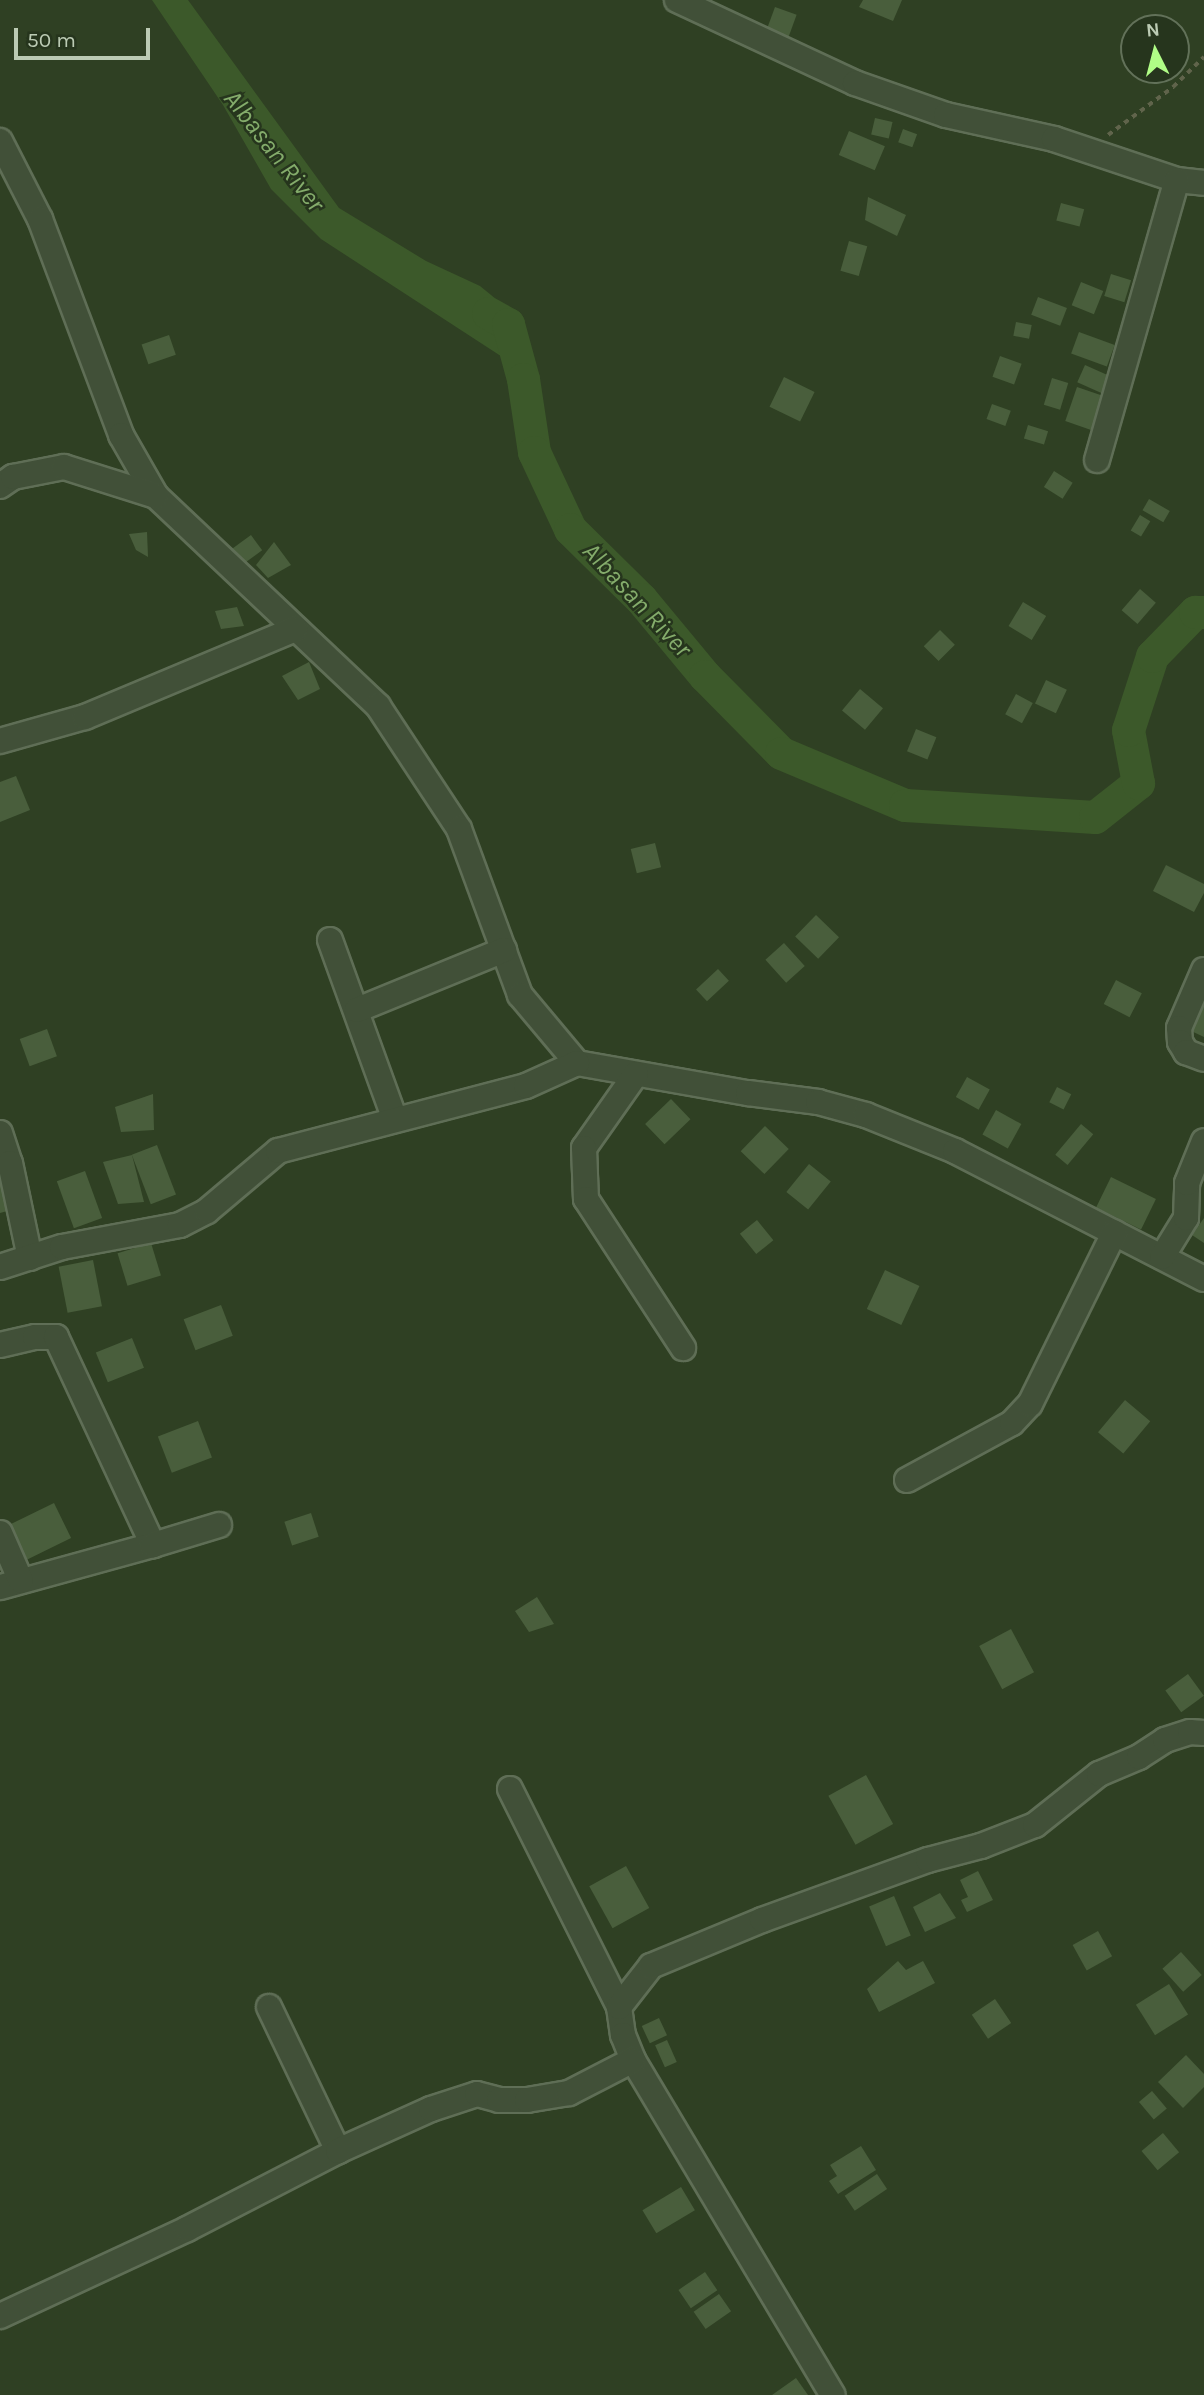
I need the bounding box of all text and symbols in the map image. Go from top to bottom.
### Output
scale bar [18,14,154,58]
north arrow [1120,14,1190,84]
text: N [1145,18,1161,42]
text: 50 m [27,28,76,52]
water label: Albasan River [217,84,331,218]
water label: Albasan River [576,536,698,664]

